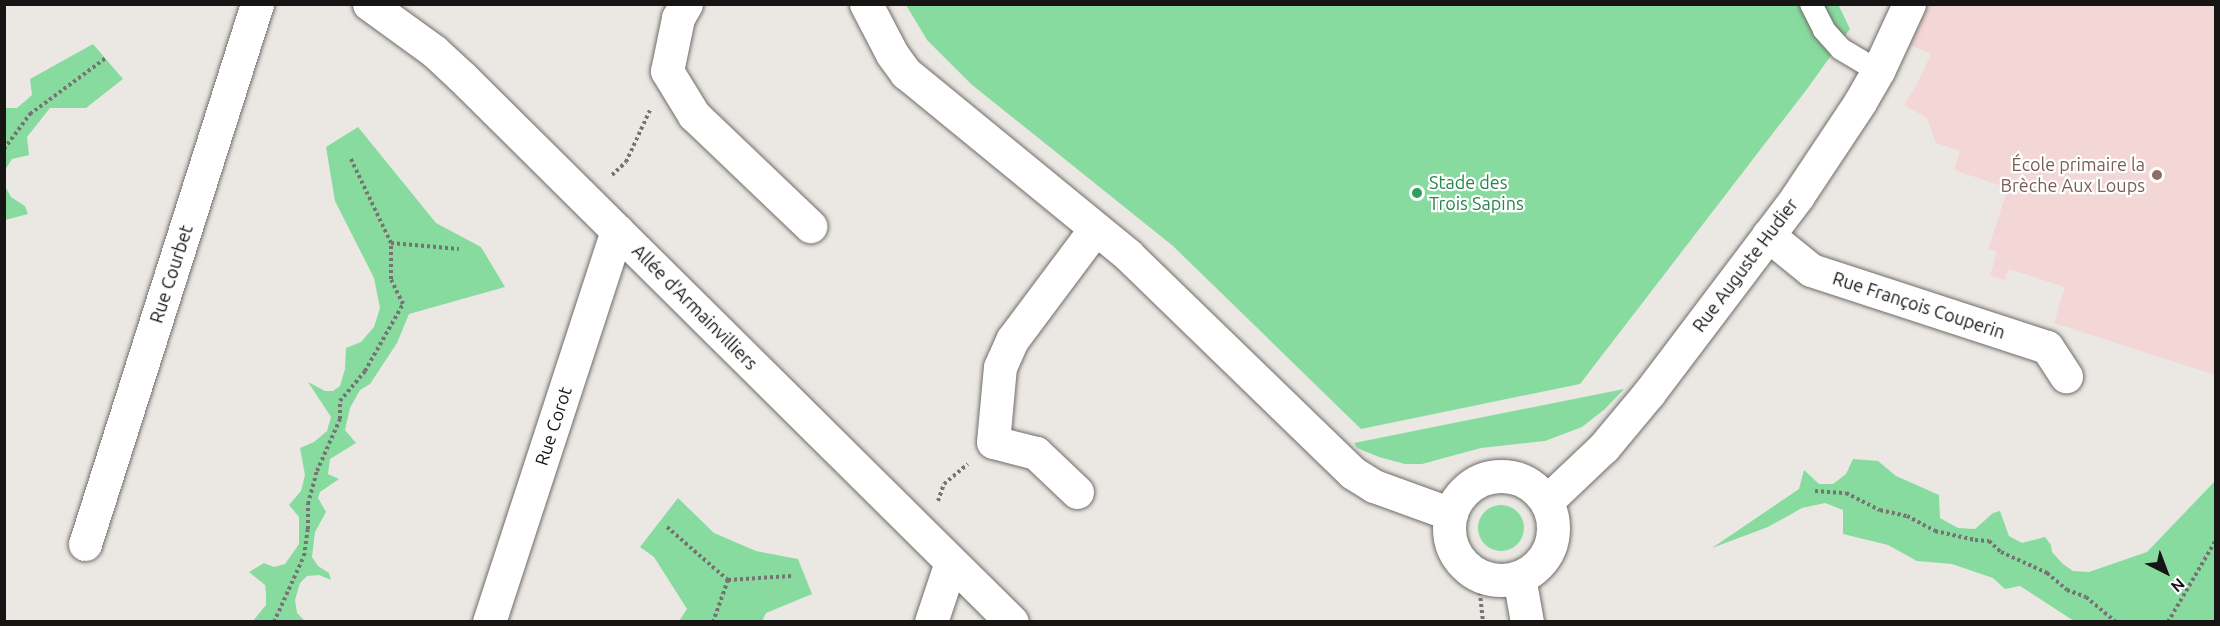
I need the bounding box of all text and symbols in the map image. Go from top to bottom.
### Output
place label: École primaire la Brèche Aux Loups [2001,154,2145,196]
marker: École primaire la Brèche Aux Loups [2150,168,2164,182]
place label: Stade des Trois Sapins [1429,172,1524,214]
marker: Stade des Trois Sapins [1410,186,1424,200]
street label: Rue Auguste Hudier [1688,194,1802,336]
street label: Rue Courbet [145,222,197,326]
street label: Allée d'Armainvilliers [628,240,762,374]
street label: Rue François Couperin [1830,267,2008,343]
street label: Rue Corot [530,384,576,468]
north arrow [2136,542,2196,602]
text: N [2168,575,2189,596]

